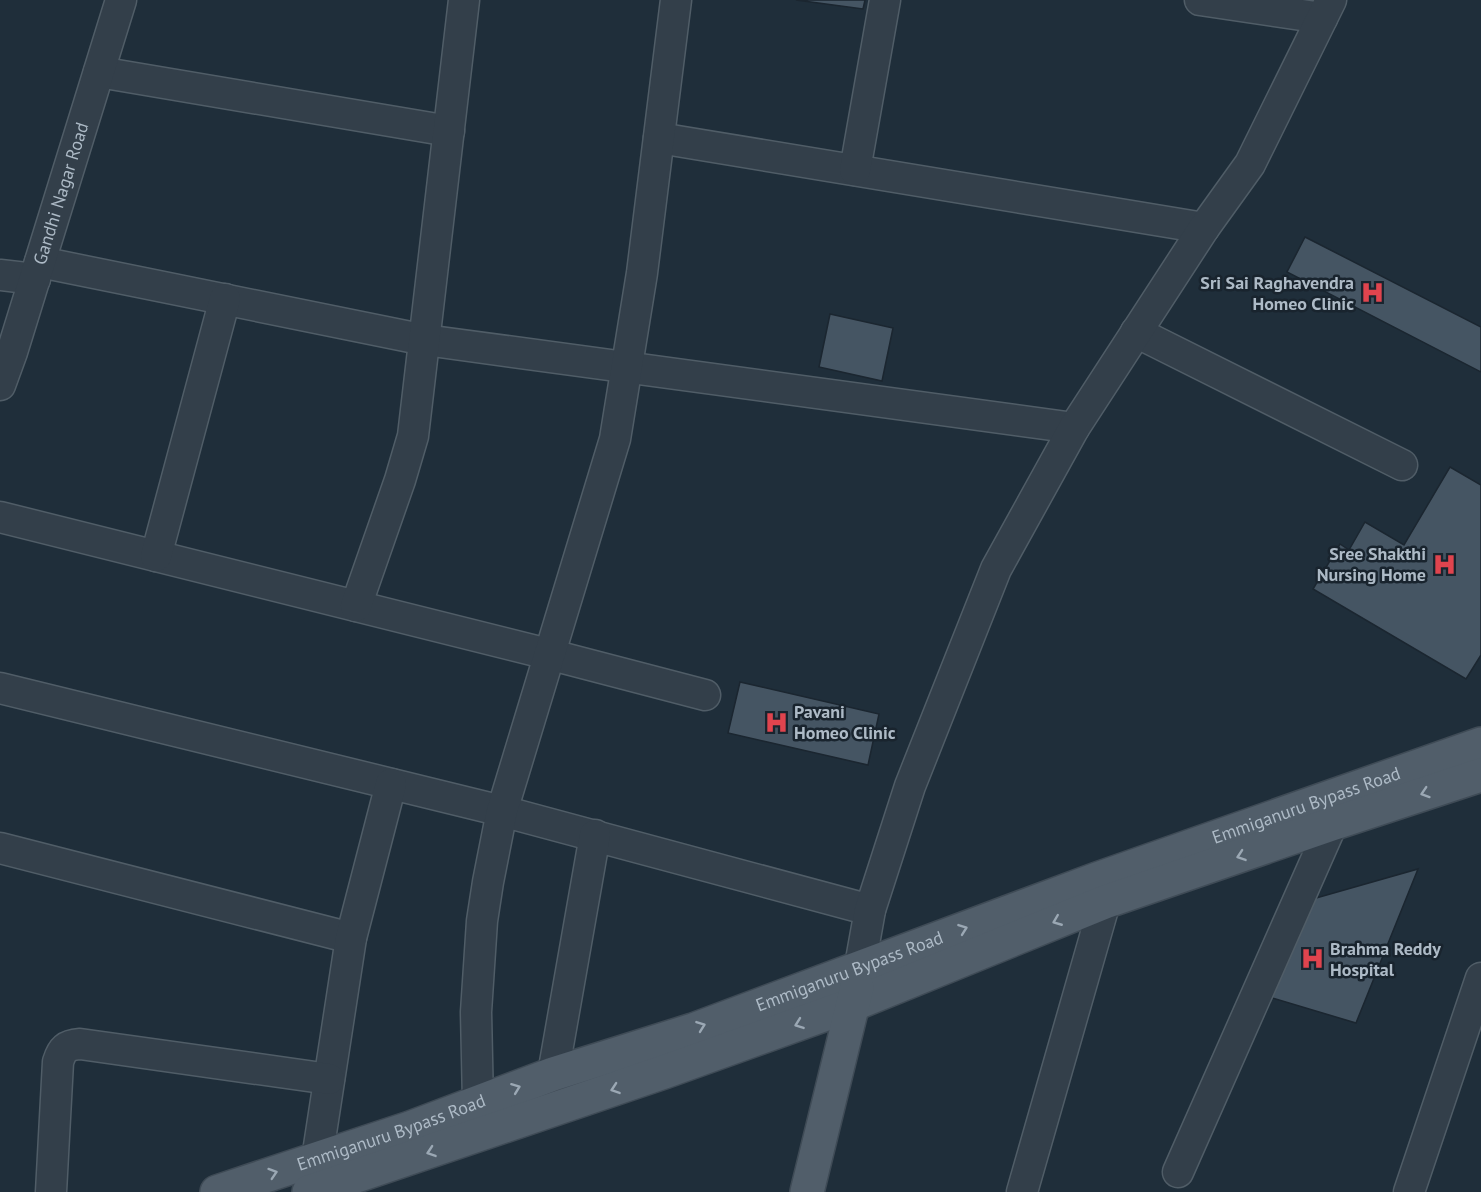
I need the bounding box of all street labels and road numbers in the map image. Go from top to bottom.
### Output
street label: Gandhi Nagar Road [28,119,93,267]
street label: Emmiganuru Bypass Road [1209,761,1403,849]
street label: Emmiganuru Bypass Road [752,926,946,1017]
street label: Emmiganuru Bypass Road [294,1089,489,1176]

